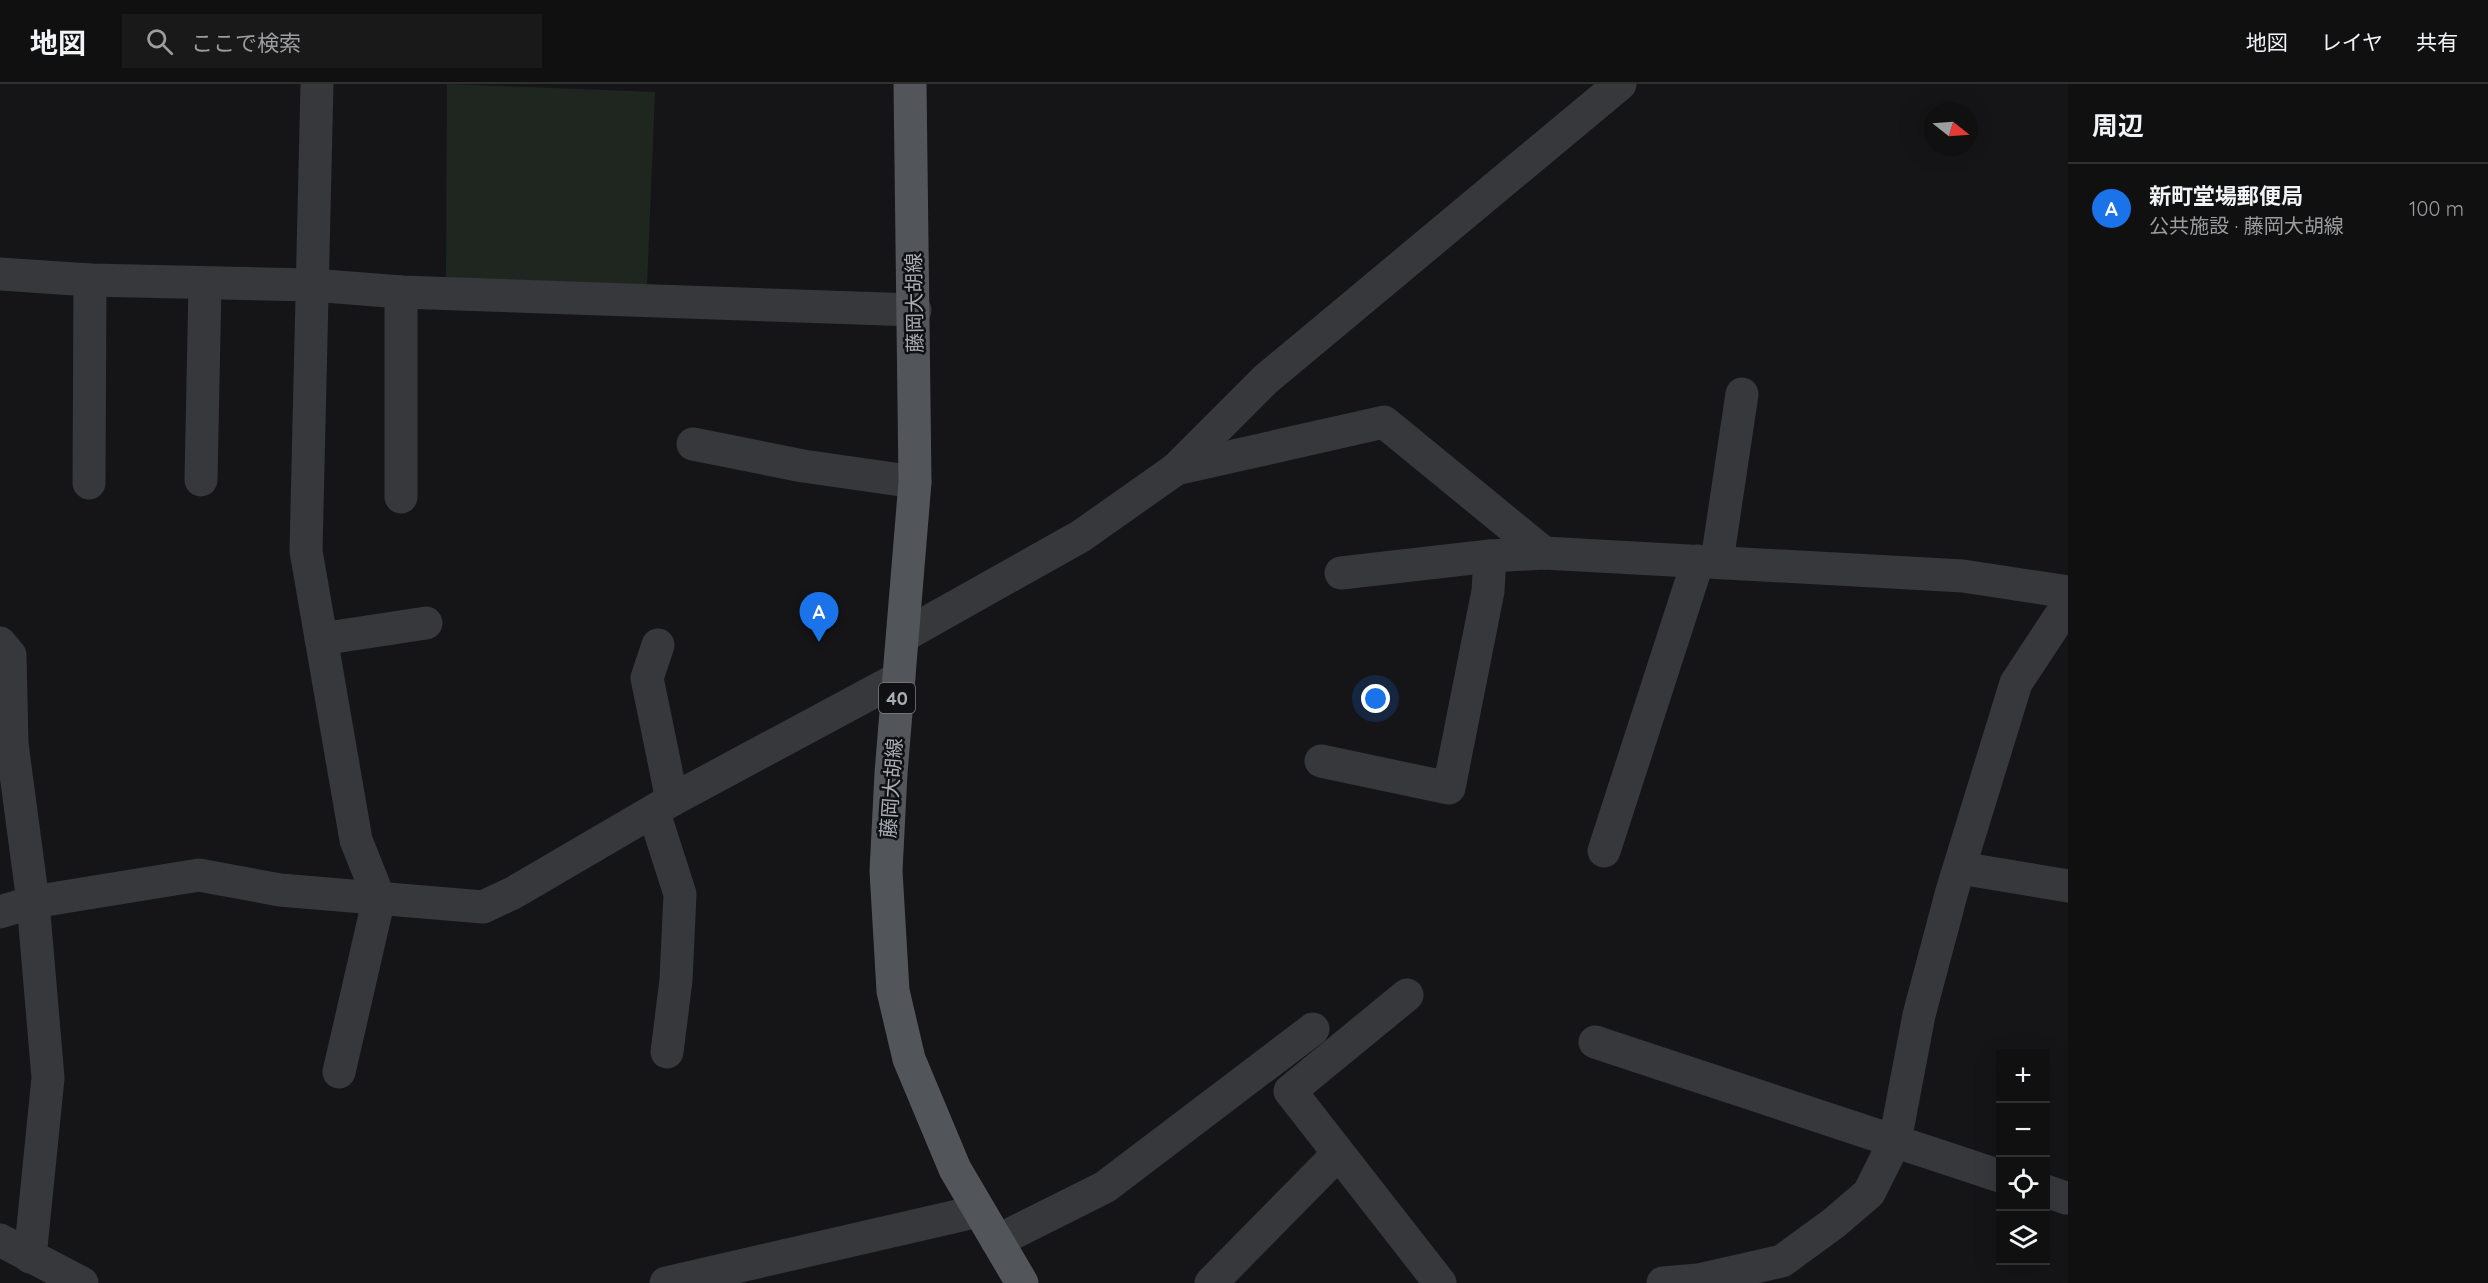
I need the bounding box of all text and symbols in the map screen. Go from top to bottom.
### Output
search box [122,14,542,68]
text: 地図 [30,25,86,60]
icon: search [143,25,176,58]
text: ここで検索 [191,29,301,57]
text: 地図 [2246,29,2288,55]
text: レイヤ [2321,29,2383,55]
text: 共有 [2416,29,2458,55]
north arrow [1924,102,1978,156]
text: 周辺 [2092,109,2144,142]
text: 新町堂場郵便局 [2149,182,2303,210]
text: A [2105,196,2118,221]
text: 100 m [2409,196,2464,221]
text: 公共施設 · 藤岡大胡線 [2149,213,2344,238]
street label: 藤岡大胡線 [901,253,927,353]
pin: A [800,592,838,642]
road number: 40 [879,683,915,713]
your location [1361,684,1390,713]
street label: 藤岡大胡線 [875,737,907,839]
map controls [1996,1049,2050,1265]
button: + [1996,1049,2050,1103]
button: − [1996,1103,2050,1157]
button: locate [1996,1157,2050,1211]
button: layers [1996,1211,2050,1265]

